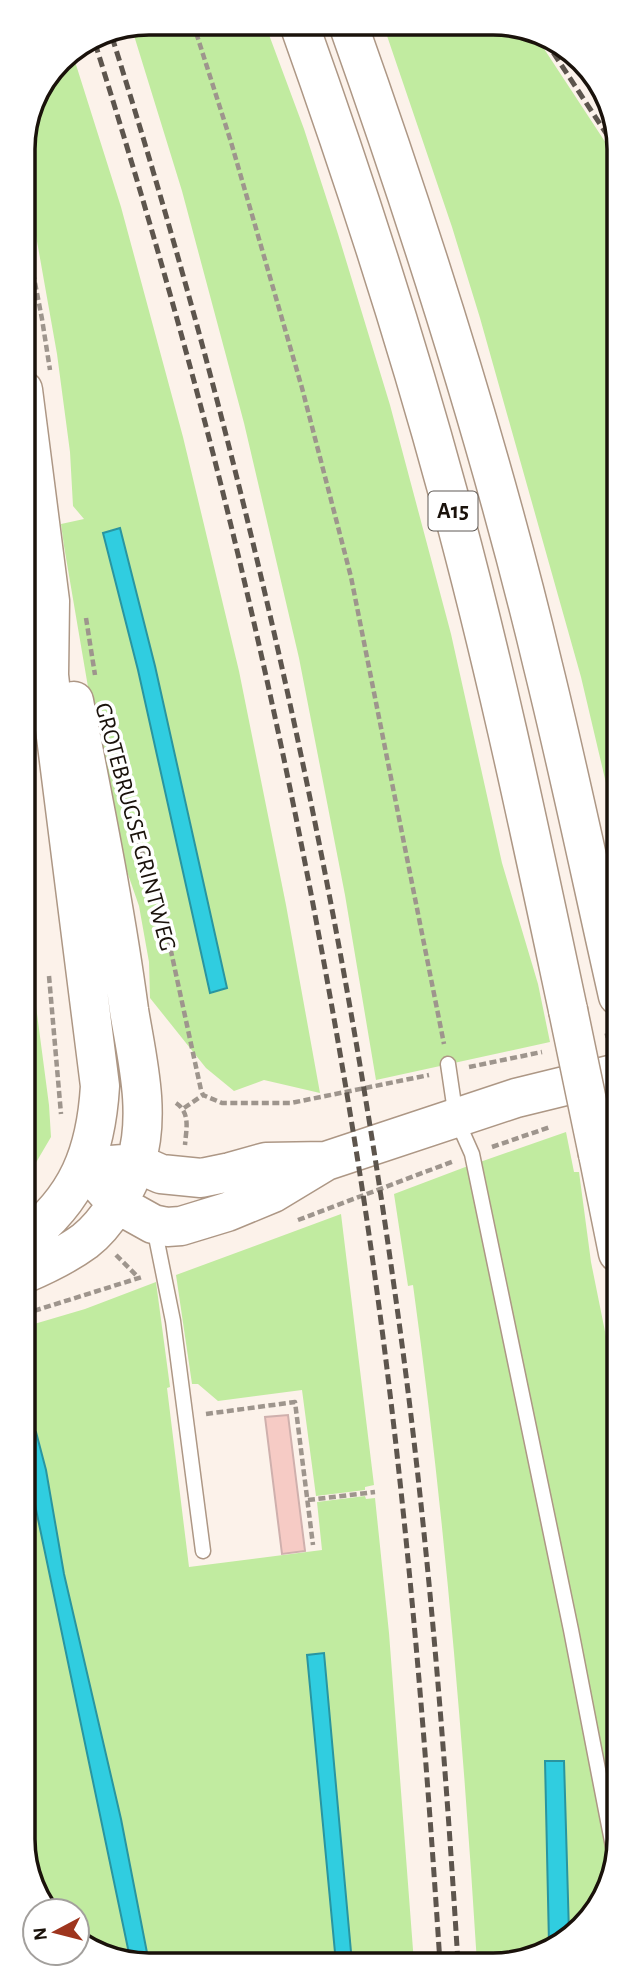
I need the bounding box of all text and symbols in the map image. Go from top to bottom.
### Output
road number: A15 [428,491,477,530]
street label: GROTEBRUGSE GRINTWEG [90,700,180,954]
north arrow [21,1897,91,1967]
text: N [30,1926,51,1942]

